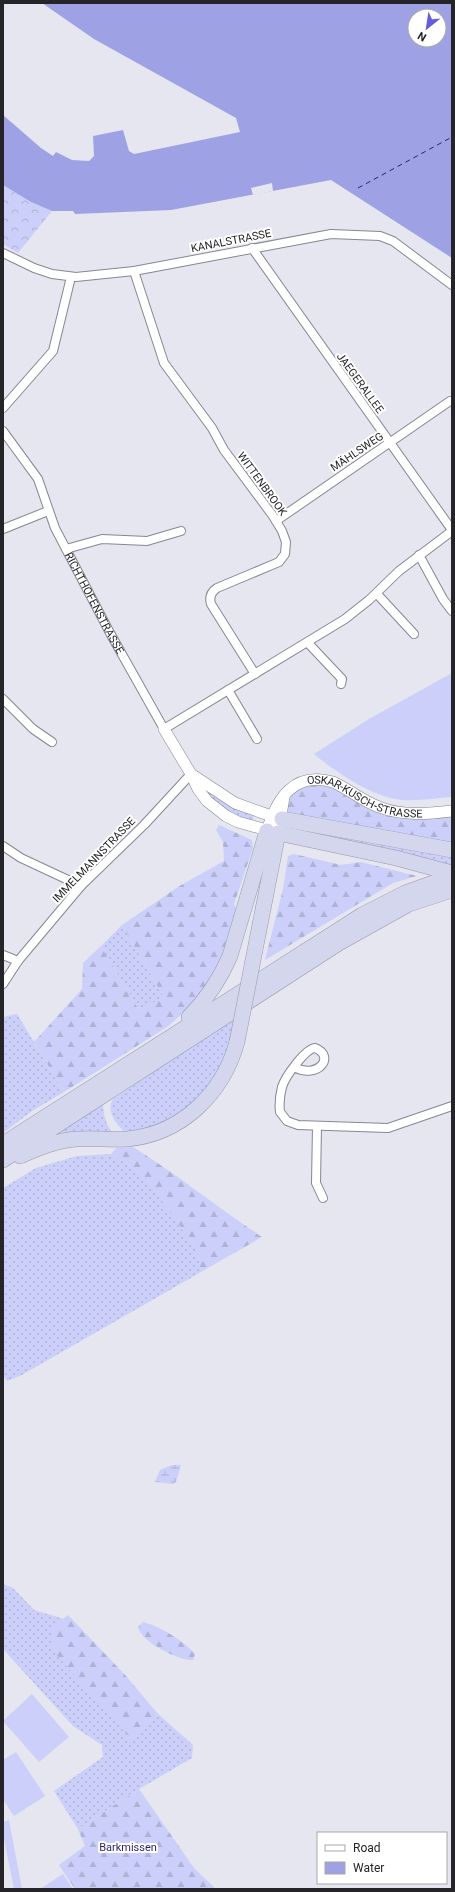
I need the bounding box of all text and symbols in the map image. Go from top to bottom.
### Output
north arrow [407,8,447,48]
text: N [415,29,429,44]
street label: KANALSTRASSE [190,227,272,255]
street label: JAEGERALLEE [334,350,386,416]
street label: MÄHLSWEG [328,430,386,474]
street label: WITTENBROOK [235,450,290,518]
street label: RICHTHOFENSTRASSE [62,550,127,656]
street label: OSKAR-KUSCH-STRASSE [306,773,423,820]
street label: IMMELMANNSTRASSE [50,815,138,905]
legend [317,1832,447,1884]
park label: Barkmissen [99,1841,157,1854]
text: Road [353,1841,381,1855]
text: Water [353,1861,384,1875]

